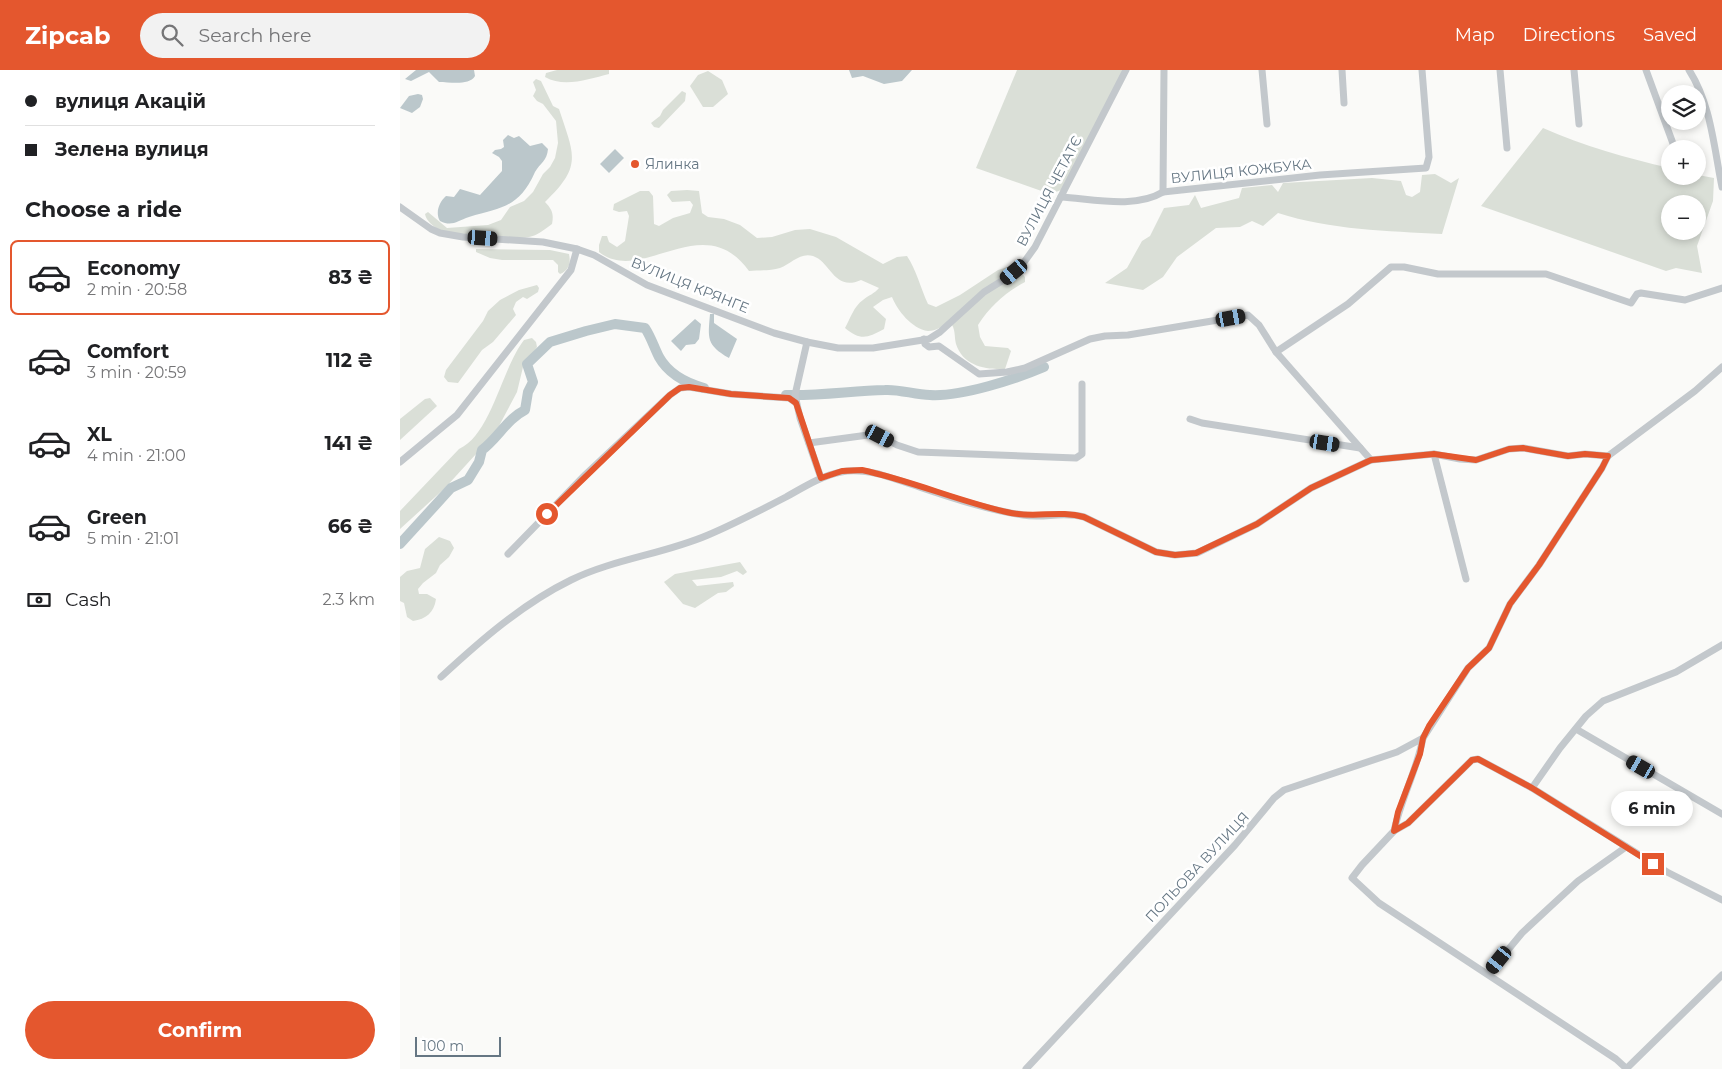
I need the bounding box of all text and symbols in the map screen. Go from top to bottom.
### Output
search box [140,13,490,58]
text: Zipcab [25,21,110,50]
icon: search [158,21,186,49]
text: Search here [198,24,311,47]
text: Map [1455,24,1495,46]
text: Directions [1523,24,1615,46]
text: Saved [1643,24,1697,46]
map controls [1661,85,1706,240]
button: layers [1661,85,1706,130]
text: вулиця Акацій [55,90,206,113]
street label: ВУЛИЦЯ ЧЕТАТЄ [1012,133,1086,249]
text: Зелена вулиця [55,138,209,161]
button: + [1661,140,1706,185]
place label: Ялинка [645,155,699,173]
street label: ВУЛИЦЯ КОЖБУКА [1170,155,1313,187]
marker: Ялинка [629,158,641,170]
button: − [1661,195,1706,240]
text: Choose a ride [25,196,182,223]
car [467,229,498,247]
street label: ВУЛИЦЯ КРЯНГЕ [628,253,752,317]
icon: car [27,255,72,300]
text: Economy [87,257,180,280]
car [997,257,1030,287]
text: 83 ₴ [328,266,373,289]
text: 2 min · 20:58 [87,280,187,299]
car [1214,308,1247,328]
icon: car [27,338,72,383]
text: Comfort [87,340,169,363]
text: 112 ₴ [326,349,373,372]
text: 3 min · 20:59 [87,363,187,382]
icon: car [27,421,72,466]
text: XL [87,423,112,446]
car [863,423,896,449]
text: 141 ₴ [324,432,373,455]
car [1309,433,1340,453]
text: 4 min · 21:00 [87,446,186,465]
route start [536,503,558,525]
icon: car [27,504,72,549]
text: Green [87,506,147,529]
text: 66 ₴ [328,515,373,538]
text: 5 min · 21:01 [87,529,179,548]
icon: cash [25,586,53,614]
text: Cash [65,588,112,611]
text: 2.3 km [323,590,375,609]
car [1624,753,1657,781]
callout: 6 min [1612,792,1694,826]
text: 6 min [1628,799,1676,818]
street label: ПОЛЬОВА ВУЛИЦЯ [1141,808,1253,926]
route end [1642,853,1664,875]
car [1483,944,1514,976]
button: Confirm [25,1001,375,1059]
scale bar [415,1034,501,1057]
text: 100 m [422,1037,464,1055]

